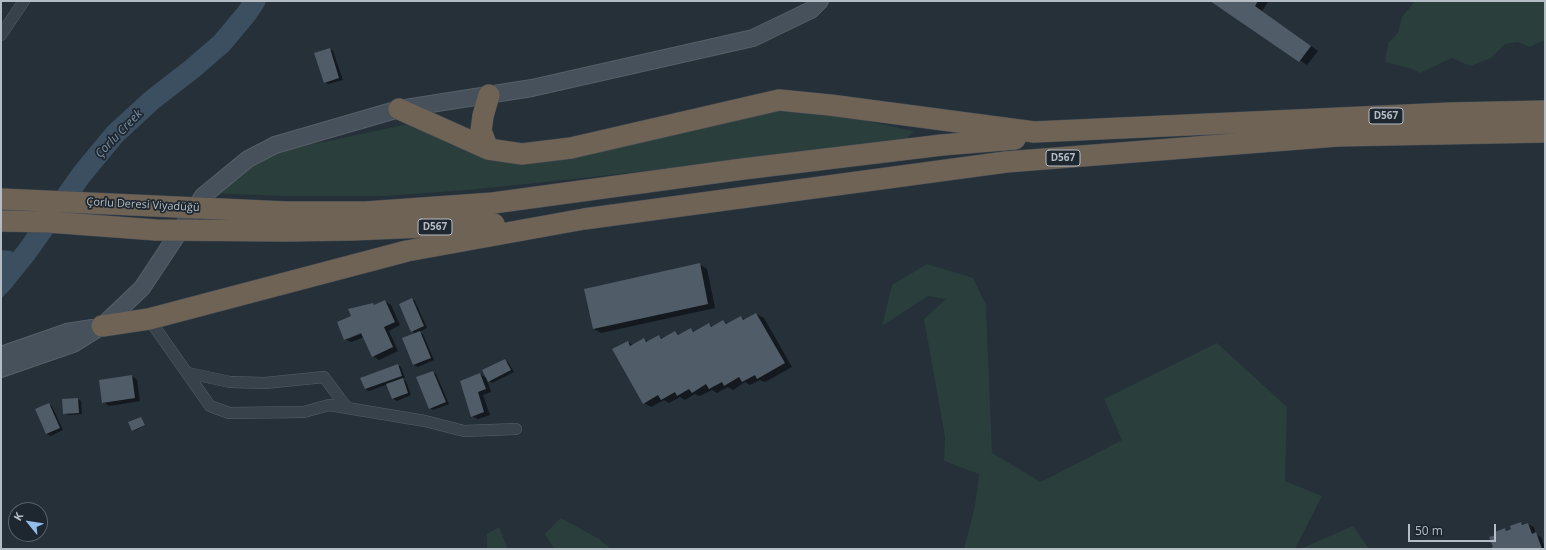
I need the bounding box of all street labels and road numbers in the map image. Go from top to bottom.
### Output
road number: D567 [1369,108,1403,124]
road number: D567 [1046,150,1080,166]
street label: Çorlu Deresi Viyadüğü [86,195,200,215]
road number: D567 [418,219,452,235]

